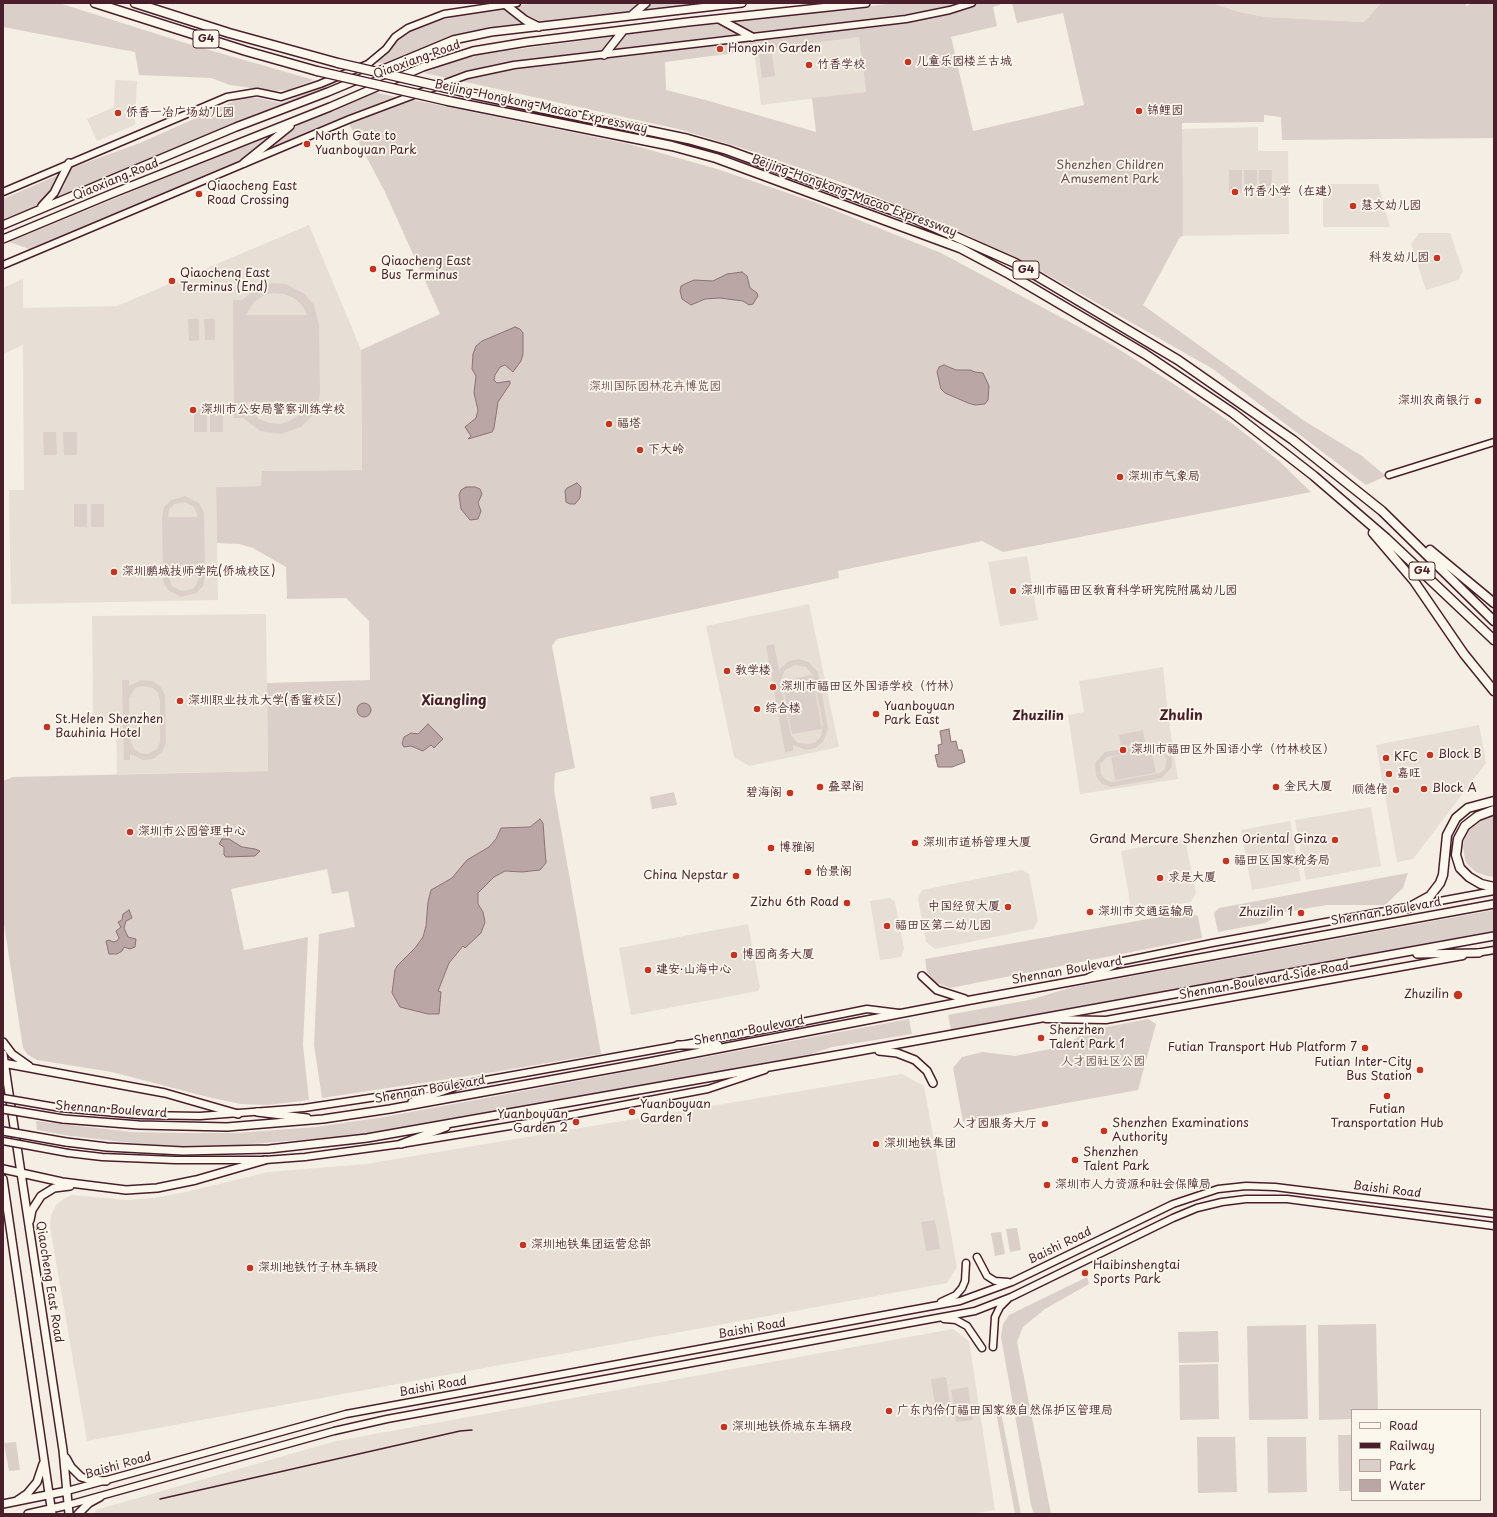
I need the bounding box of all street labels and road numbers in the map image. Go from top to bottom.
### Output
road number: G4 [193,30,219,48]
street label: Qiaoxiang Road [372,38,462,82]
street label: Beijing-Hongkong-Macao Expressway [433,77,649,137]
street label: Beijing-Hongkong-Macao Expressway [749,152,959,240]
street label: Qiaoxiang Road [71,156,161,204]
road number: G4 [1013,261,1039,279]
road number: G4 [1409,562,1435,580]
street label: Shennan Boulevard [1329,895,1443,929]
street label: Shennan Boulevard [1010,954,1124,988]
street label: Shennan Boulevard Side Road [1178,959,1350,1003]
street label: Shennan Boulevard [693,1013,805,1049]
street label: Shennan Boulevard [373,1073,487,1107]
street label: Shennan Boulevard [55,1099,167,1121]
street label: Baishi Road [1352,1179,1422,1201]
street label: Qiaocheng East Road [32,1220,66,1344]
street label: Baishi Road [1026,1224,1094,1268]
street label: Baishi Road [717,1316,787,1342]
street label: Baishi Road [398,1374,468,1400]
street label: Baishi Road [83,1450,153,1482]

